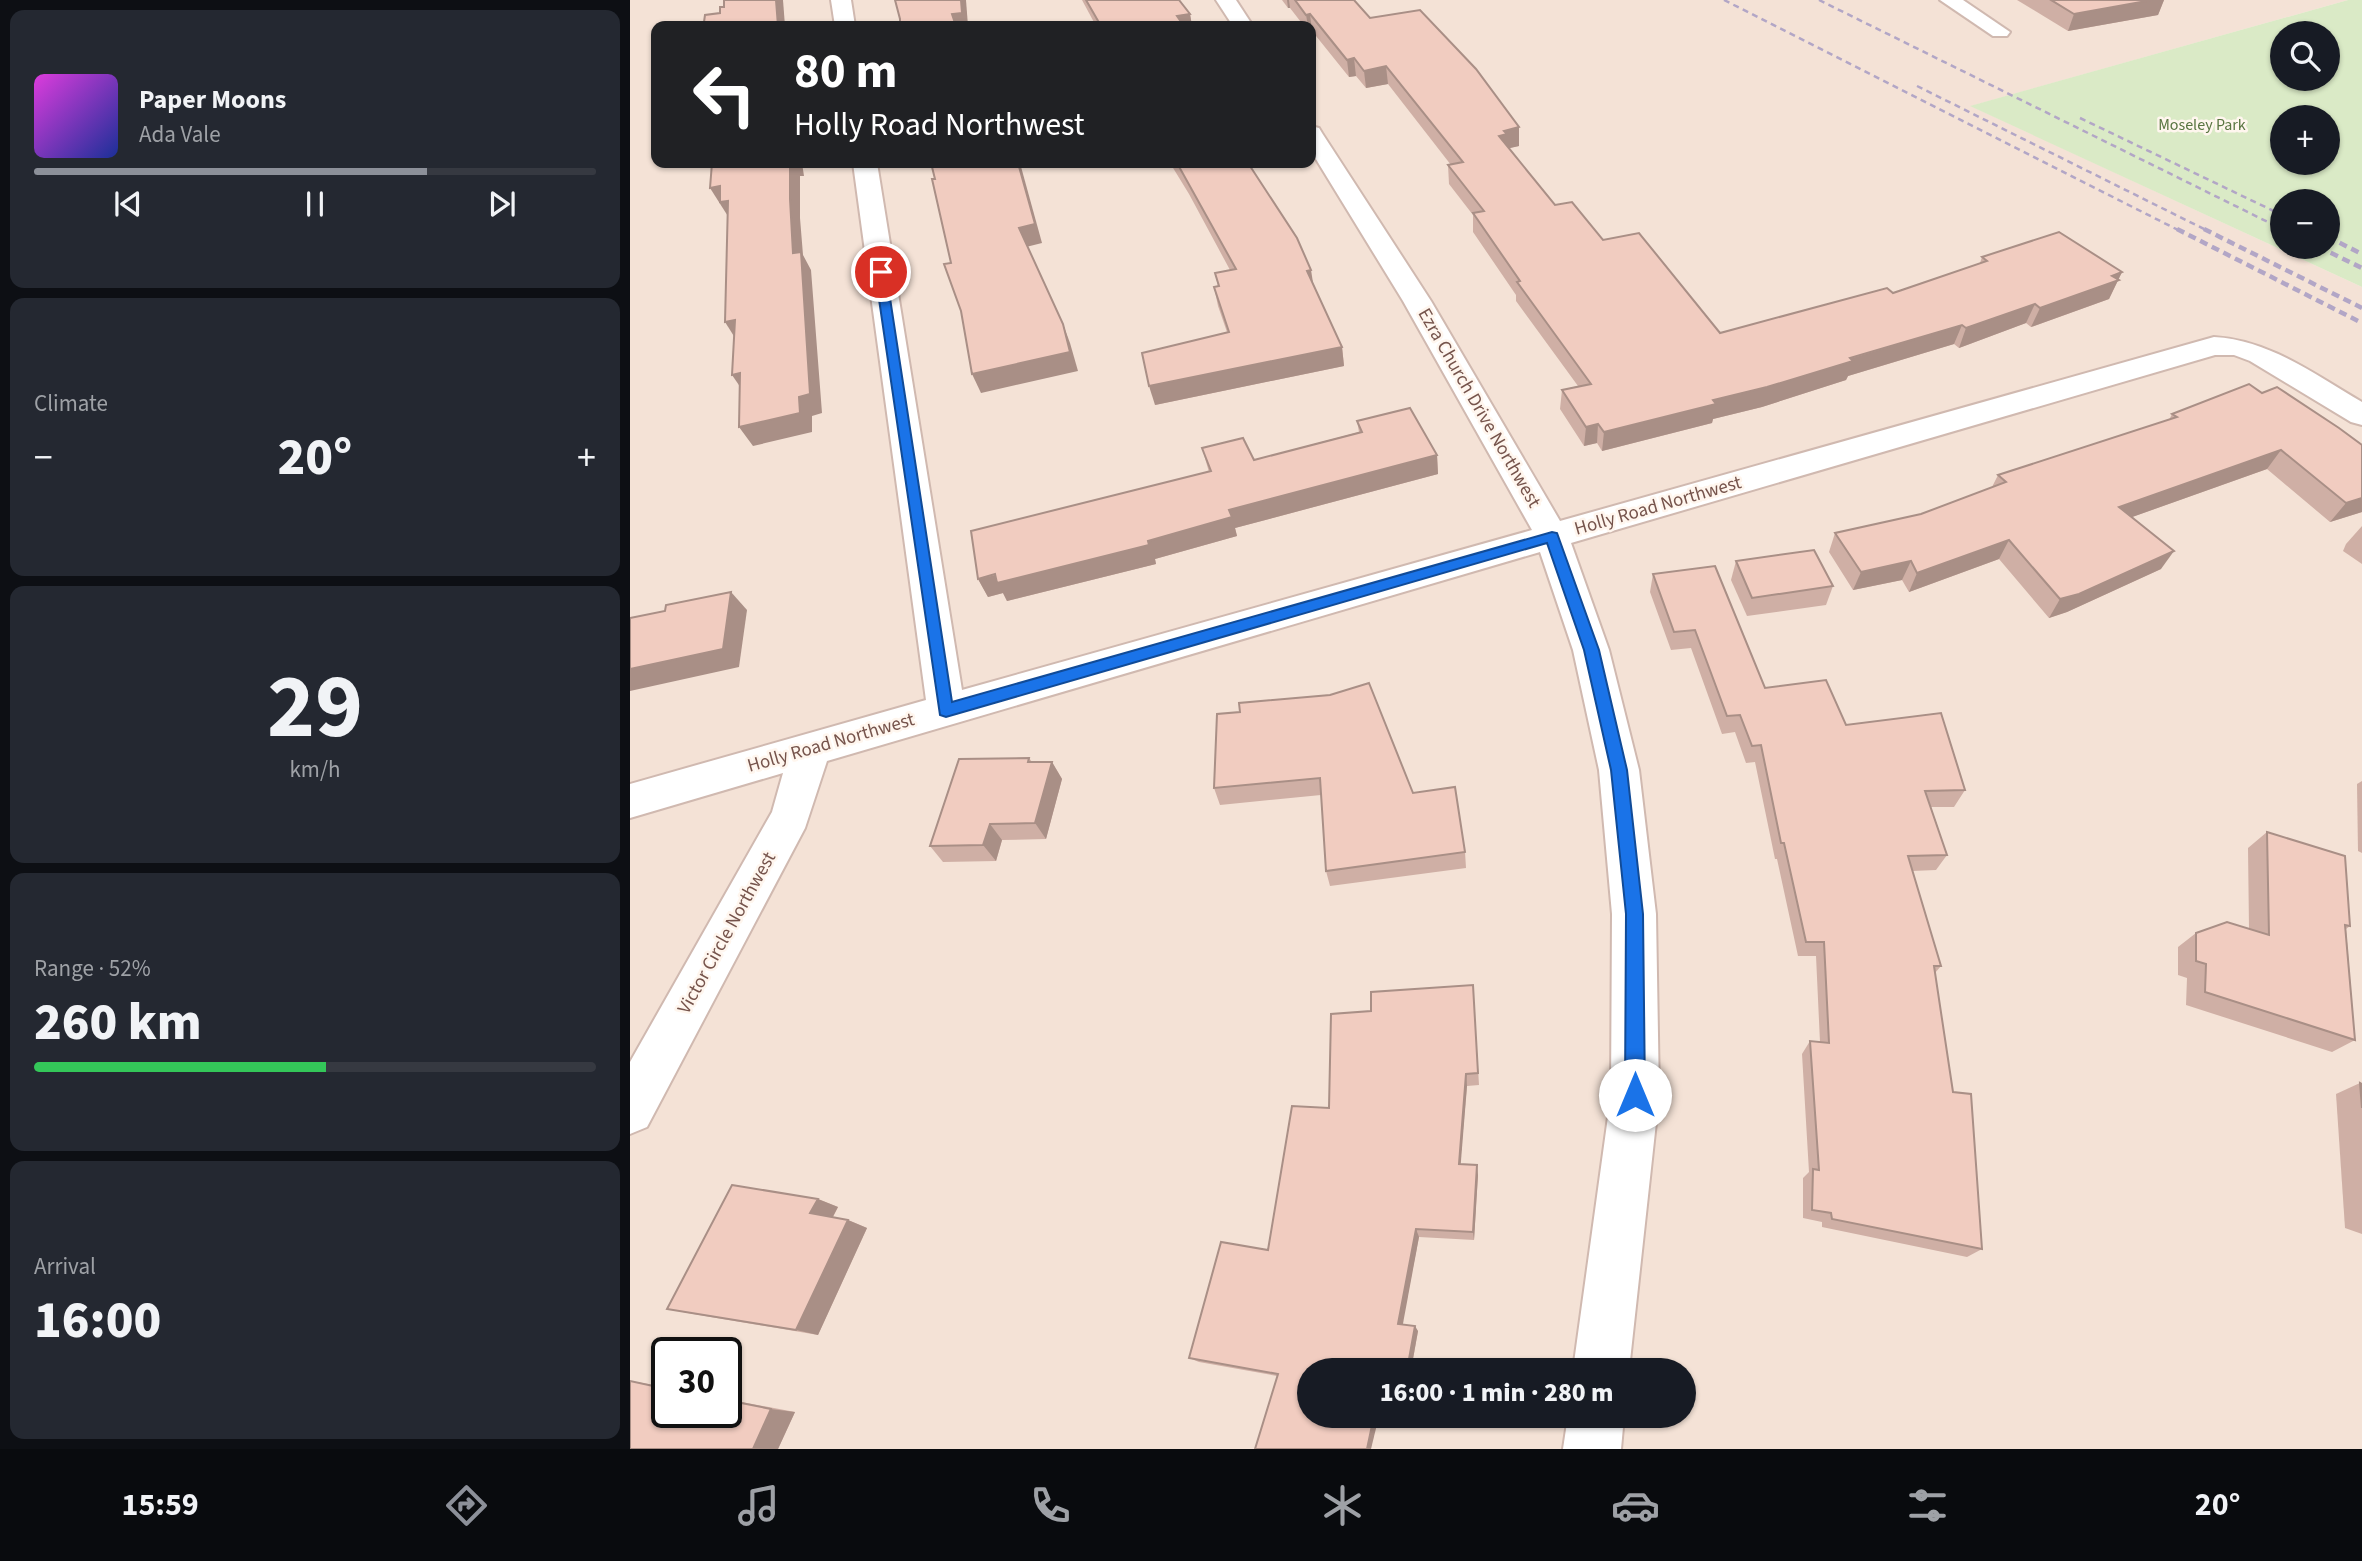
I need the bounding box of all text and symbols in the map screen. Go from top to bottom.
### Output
map controls [2270,21,2340,259]
button: search [2270,21,2340,91]
text: 80 m [794,37,898,107]
icon: left [679,49,770,140]
text: Paper Moons [139,81,286,118]
text: Holly Road Northwest [794,102,1085,148]
button: + [2270,105,2340,175]
park label: Moseley Park [2158,114,2246,136]
text: Ada Vale [139,118,221,151]
icon: previous [109,185,147,223]
icon: pause [296,185,334,223]
icon: next [483,185,521,223]
button: − [2270,189,2340,259]
pin [851,242,911,302]
icon: arrive [862,253,900,291]
street label: Ezra Church Drive Northwest [1411,303,1548,513]
text: Climate [34,387,108,420]
text: 20° [278,421,352,495]
text: − [34,431,53,485]
text: + [577,431,596,485]
street label: Holly Road Northwest [1571,469,1745,543]
text: 29 [267,643,363,772]
street label: Holly Road Northwest [744,706,918,780]
text: km/h [289,753,341,786]
street label: Victor Circle Northwest [671,847,783,1019]
text: Range · 52% [34,952,151,985]
text: 260 km [34,986,202,1060]
position arrow [1598,1058,1672,1132]
text: Arrival [34,1250,96,1283]
text: 16:00 [34,1284,161,1358]
speed limit sign: 30 [651,1337,742,1428]
text: 16:00 · 1 min · 280 m [1380,1374,1613,1411]
icon: directions [442,1481,491,1530]
icon: music [734,1481,783,1530]
icon: phone [1026,1481,1075,1530]
icon: climate [1318,1481,1367,1530]
icon: car [1611,1481,1660,1530]
icon: filters [1903,1481,1952,1530]
text: 15:59 [122,1482,199,1528]
text: 20° [2195,1482,2240,1528]

